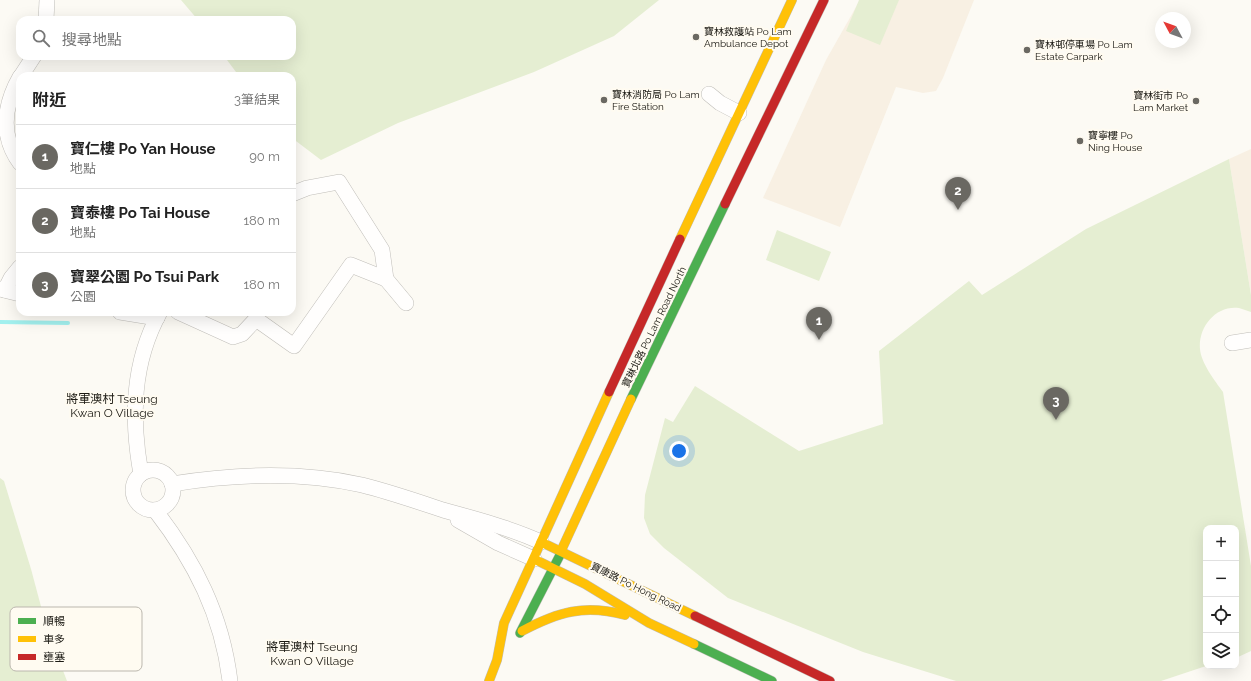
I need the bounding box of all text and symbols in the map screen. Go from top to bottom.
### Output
north arrow [1155,12,1191,48]
search box [16,16,296,60]
place label: 寶林救護站 Po Lam Ambulance Depot [704,26,792,49]
icon: search [30,27,52,49]
text: 搜尋地點 [62,31,122,49]
marker: 寶林救護站 Po Lam Ambulance Depot [691,32,701,42]
place label: 寶林邨停車場 Po Lam Estate Carpark [1035,39,1133,62]
marker: 寶林邨停車場 Po Lam Estate Carpark [1022,45,1032,55]
place label: 寶林消防局 Po Lam Fire Station [612,89,700,112]
text: 附近 [32,90,66,110]
place label: 寶林街市 Po Lam Market [1133,90,1189,113]
text: 3筆結果 [234,92,280,107]
marker: 寶林消防局 Po Lam Fire Station [599,95,609,105]
marker: 寶林街市 Po Lam Market [1191,96,1201,106]
place label: 寶寧樓 Po Ning House [1088,130,1142,153]
marker: 寶寧樓 Po Ning House [1075,136,1085,146]
text: 寶仁樓 Po Yan House [70,140,216,158]
text: 1 [42,149,48,164]
text: 90 m [249,149,280,164]
text: 地點 [70,161,96,176]
pin: 2 [945,177,971,210]
text: 寶泰樓 Po Tai House [70,204,210,222]
text: 2 [41,213,49,228]
text: 180 m [244,213,280,228]
text: 地點 [70,225,96,240]
street label: 寶琳北路 Po Lam Road North [620,265,688,389]
text: 寶翠公園 Po Tsui Park [70,268,219,286]
text: 3 [41,277,49,292]
text: 180 m [244,277,280,292]
text: 公園 [70,289,96,304]
pin: 1 [806,307,832,340]
pin: 3 [1043,387,1069,420]
district label: 將軍澳村 Tseung Kwan O Village [66,392,158,420]
your location [669,441,689,461]
map controls [1203,525,1239,669]
button: + [1203,525,1239,561]
street label: 寶康路 Po Hong Road [589,560,683,614]
button: − [1203,561,1239,597]
button: locate [1203,597,1239,633]
legend [10,607,142,671]
text: 順暢 [43,615,65,628]
text: 車多 [43,633,65,646]
button: layers [1203,633,1239,669]
district label: 將軍澳村 Tseung Kwan O Village [266,640,358,668]
text: 壅塞 [43,651,65,664]

